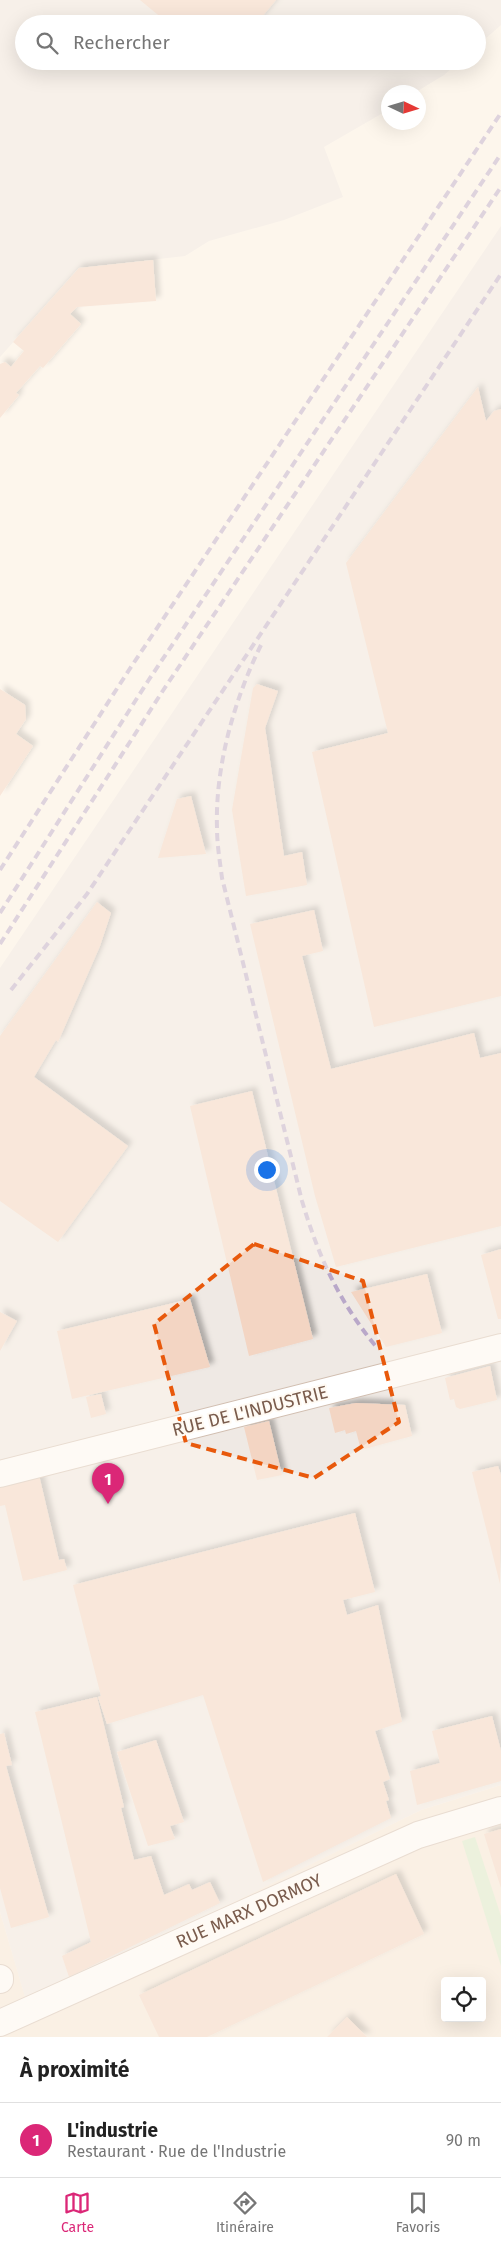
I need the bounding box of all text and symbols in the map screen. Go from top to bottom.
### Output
search box [15,15,486,70]
icon: search [33,29,61,57]
text: Rechercher [73,31,170,54]
north arrow [381,85,426,130]
your location [254,1157,280,1183]
street label: RUE DE L'INDUSTRIE [170,1381,330,1441]
pin: 1 [92,1463,124,1504]
street label: RUE MARX DORMOY [173,1869,325,1953]
map controls [441,1977,486,2022]
button: locate [441,1977,486,2022]
text: À proximité [20,2057,129,2083]
text: L'industrie [67,2119,158,2142]
text: 1 [32,2131,40,2150]
text: 90 m [446,2131,481,2150]
text: Restaurant · Rue de l'Industrie [67,2142,286,2161]
tab: Carte [61,2189,94,2236]
tab: Itinéraire [216,2189,274,2236]
tab: Favoris [396,2189,440,2236]

